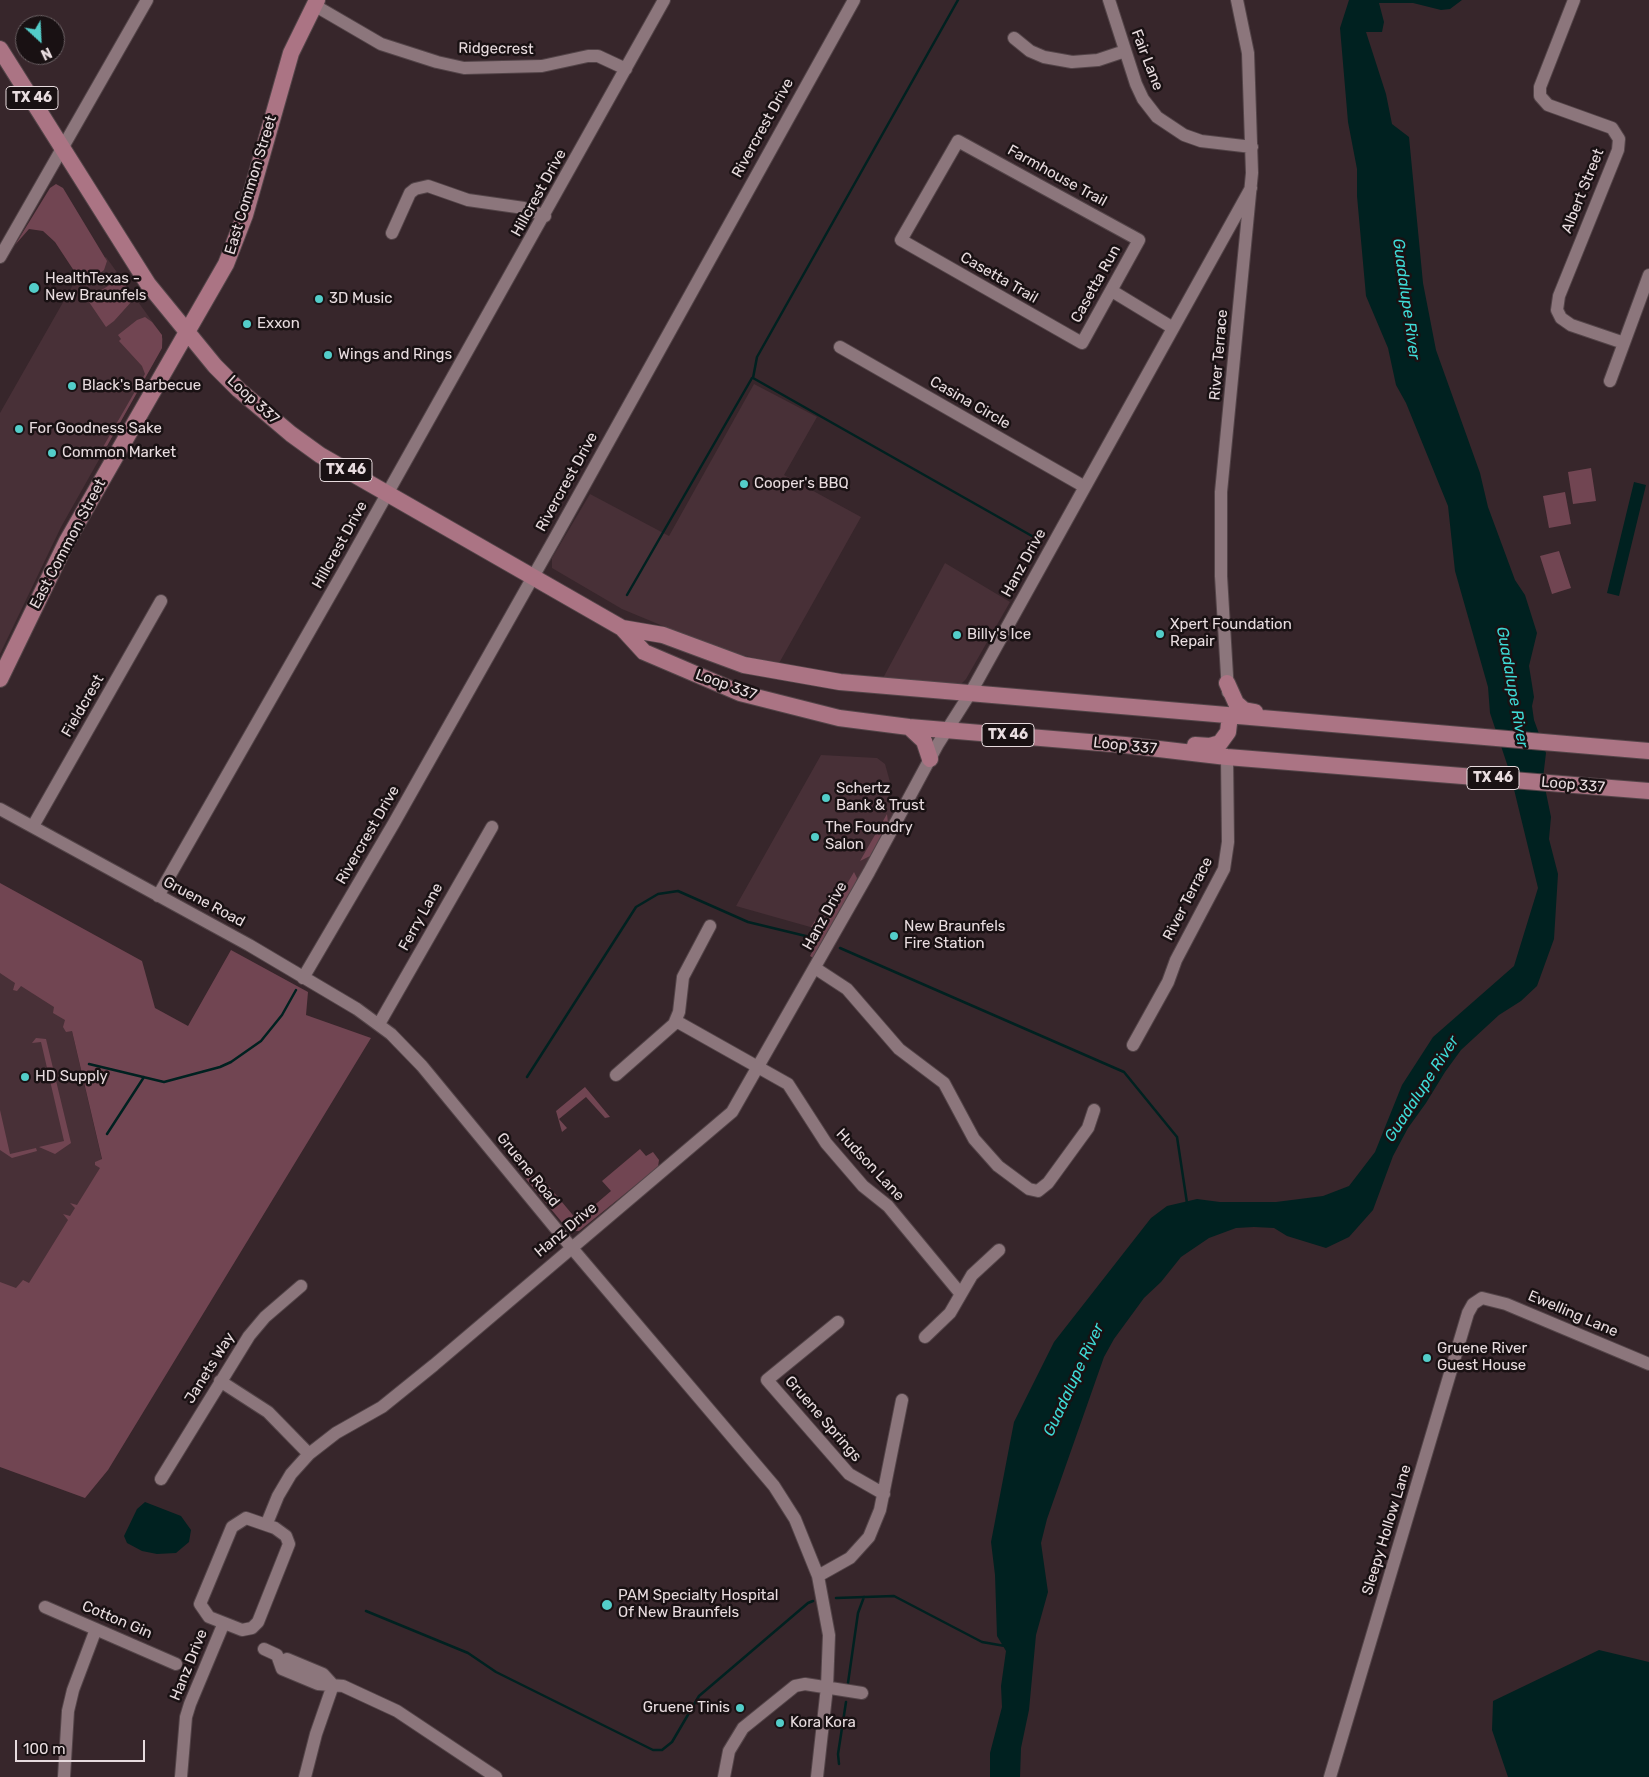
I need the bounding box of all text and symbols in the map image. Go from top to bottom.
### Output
north arrow [15,15,65,65]
street label: Fair Lane [1127,27,1167,93]
street label: Ridgecrest [458,39,534,59]
text: N [38,43,54,63]
street label: Rivercrest Drive [728,75,798,181]
road number: TX 46 [6,86,58,110]
street label: East Common Street [221,113,281,257]
street label: Farmhouse Trail [1004,141,1110,211]
street label: Hillcrest Drive [508,146,570,240]
street label: Albert Street [1558,146,1608,236]
water label: Guadalupe River [1388,237,1424,361]
street label: Casetta Run [1067,242,1125,326]
street label: Casetta Trail [957,249,1041,307]
place label: HealthTexas - New Braunfels [45,270,147,305]
marker: HealthTexas - New Braunfels [27,281,41,295]
place label: 3D Music [329,290,393,308]
marker: 3D Music [313,293,325,305]
street label: River Terrace [1206,309,1232,401]
place label: Exxon [257,315,300,333]
marker: Exxon [241,318,253,330]
place label: Wings and Rings [338,346,452,364]
marker: Wings and Rings [322,349,334,361]
street label: Loop 337 [223,372,283,428]
street label: Casina Circle [926,373,1014,433]
place label: Black's Barbecue [82,377,201,395]
marker: Black's Barbecue [66,380,78,392]
place label: For Goodness Sake [29,420,162,438]
marker: For Goodness Sake [13,423,25,435]
street label: Rivercrest Drive [532,429,602,535]
place label: Common Market [62,444,176,462]
marker: Common Market [46,447,58,459]
road number: TX 46 [320,458,372,482]
place label: Cooper's BBQ [754,475,849,493]
street label: East Common Street [26,476,110,612]
marker: Cooper's BBQ [738,478,750,490]
street label: Hillcrest Drive [309,498,371,592]
street label: Hanz Drive [998,526,1050,600]
place label: Xpert Foundation Repair [1170,616,1292,651]
water label: Guadalupe River [1492,625,1532,749]
place label: Billy's Ice [967,626,1031,644]
marker: Xpert Foundation Repair [1154,628,1166,640]
marker: Billy's Ice [951,629,963,641]
street label: Loop 337 [693,666,759,704]
street label: Fieldcrest [58,672,108,740]
road number: TX 46 [982,724,1034,746]
street label: Loop 337 [1092,734,1158,758]
road number: TX 46 [1467,766,1519,790]
street label: Loop 337 [1540,773,1606,797]
place label: Schertz Bank & Trust [836,780,925,815]
street label: Rivercrest Drive [332,782,404,888]
marker: Schertz Bank & Trust [820,792,832,804]
place label: The Foundry Salon [825,819,913,854]
marker: The Foundry Salon [809,831,821,843]
street label: River Terrace [1159,854,1217,944]
street label: Gruene Road [160,873,248,931]
street label: Hanz Drive [799,879,851,953]
street label: Ferry Lane [395,880,447,954]
place label: New Braunfels Fire Station [904,918,1006,953]
marker: New Braunfels Fire Station [888,930,900,942]
water label: Guadalupe River [1381,1032,1463,1146]
place label: HD Supply [35,1068,108,1086]
marker: HD Supply [19,1071,31,1083]
street label: Hudson Lane [832,1125,908,1205]
street label: Gruene Road [493,1129,563,1211]
street label: Hanz Drive [531,1199,601,1261]
street label: Ewelling Lane [1525,1287,1621,1341]
water label: Guadalupe River [1039,1320,1109,1440]
street label: Janets Way [181,1329,239,1407]
place label: Gruene River Guest House [1437,1340,1527,1375]
marker: Gruene River Guest House [1421,1352,1433,1364]
street label: Gruene Springs [781,1372,865,1466]
street label: Sleepy Hollow Lane [1359,1463,1415,1597]
place label: PAM Specialty Hospital Of New Braunfels [618,1587,778,1622]
street label: Cotton Gin [79,1597,155,1643]
marker: PAM Specialty Hospital Of New Braunfels [600,1598,614,1612]
street label: Hanz Drive [167,1627,211,1703]
place label: Gruene Tinis [643,1699,730,1717]
marker: Gruene Tinis [734,1702,746,1714]
place label: Kora Kora [790,1714,856,1732]
marker: Kora Kora [774,1717,786,1729]
scale bar [18,1730,148,1762]
text: 100 m [23,1740,65,1758]

